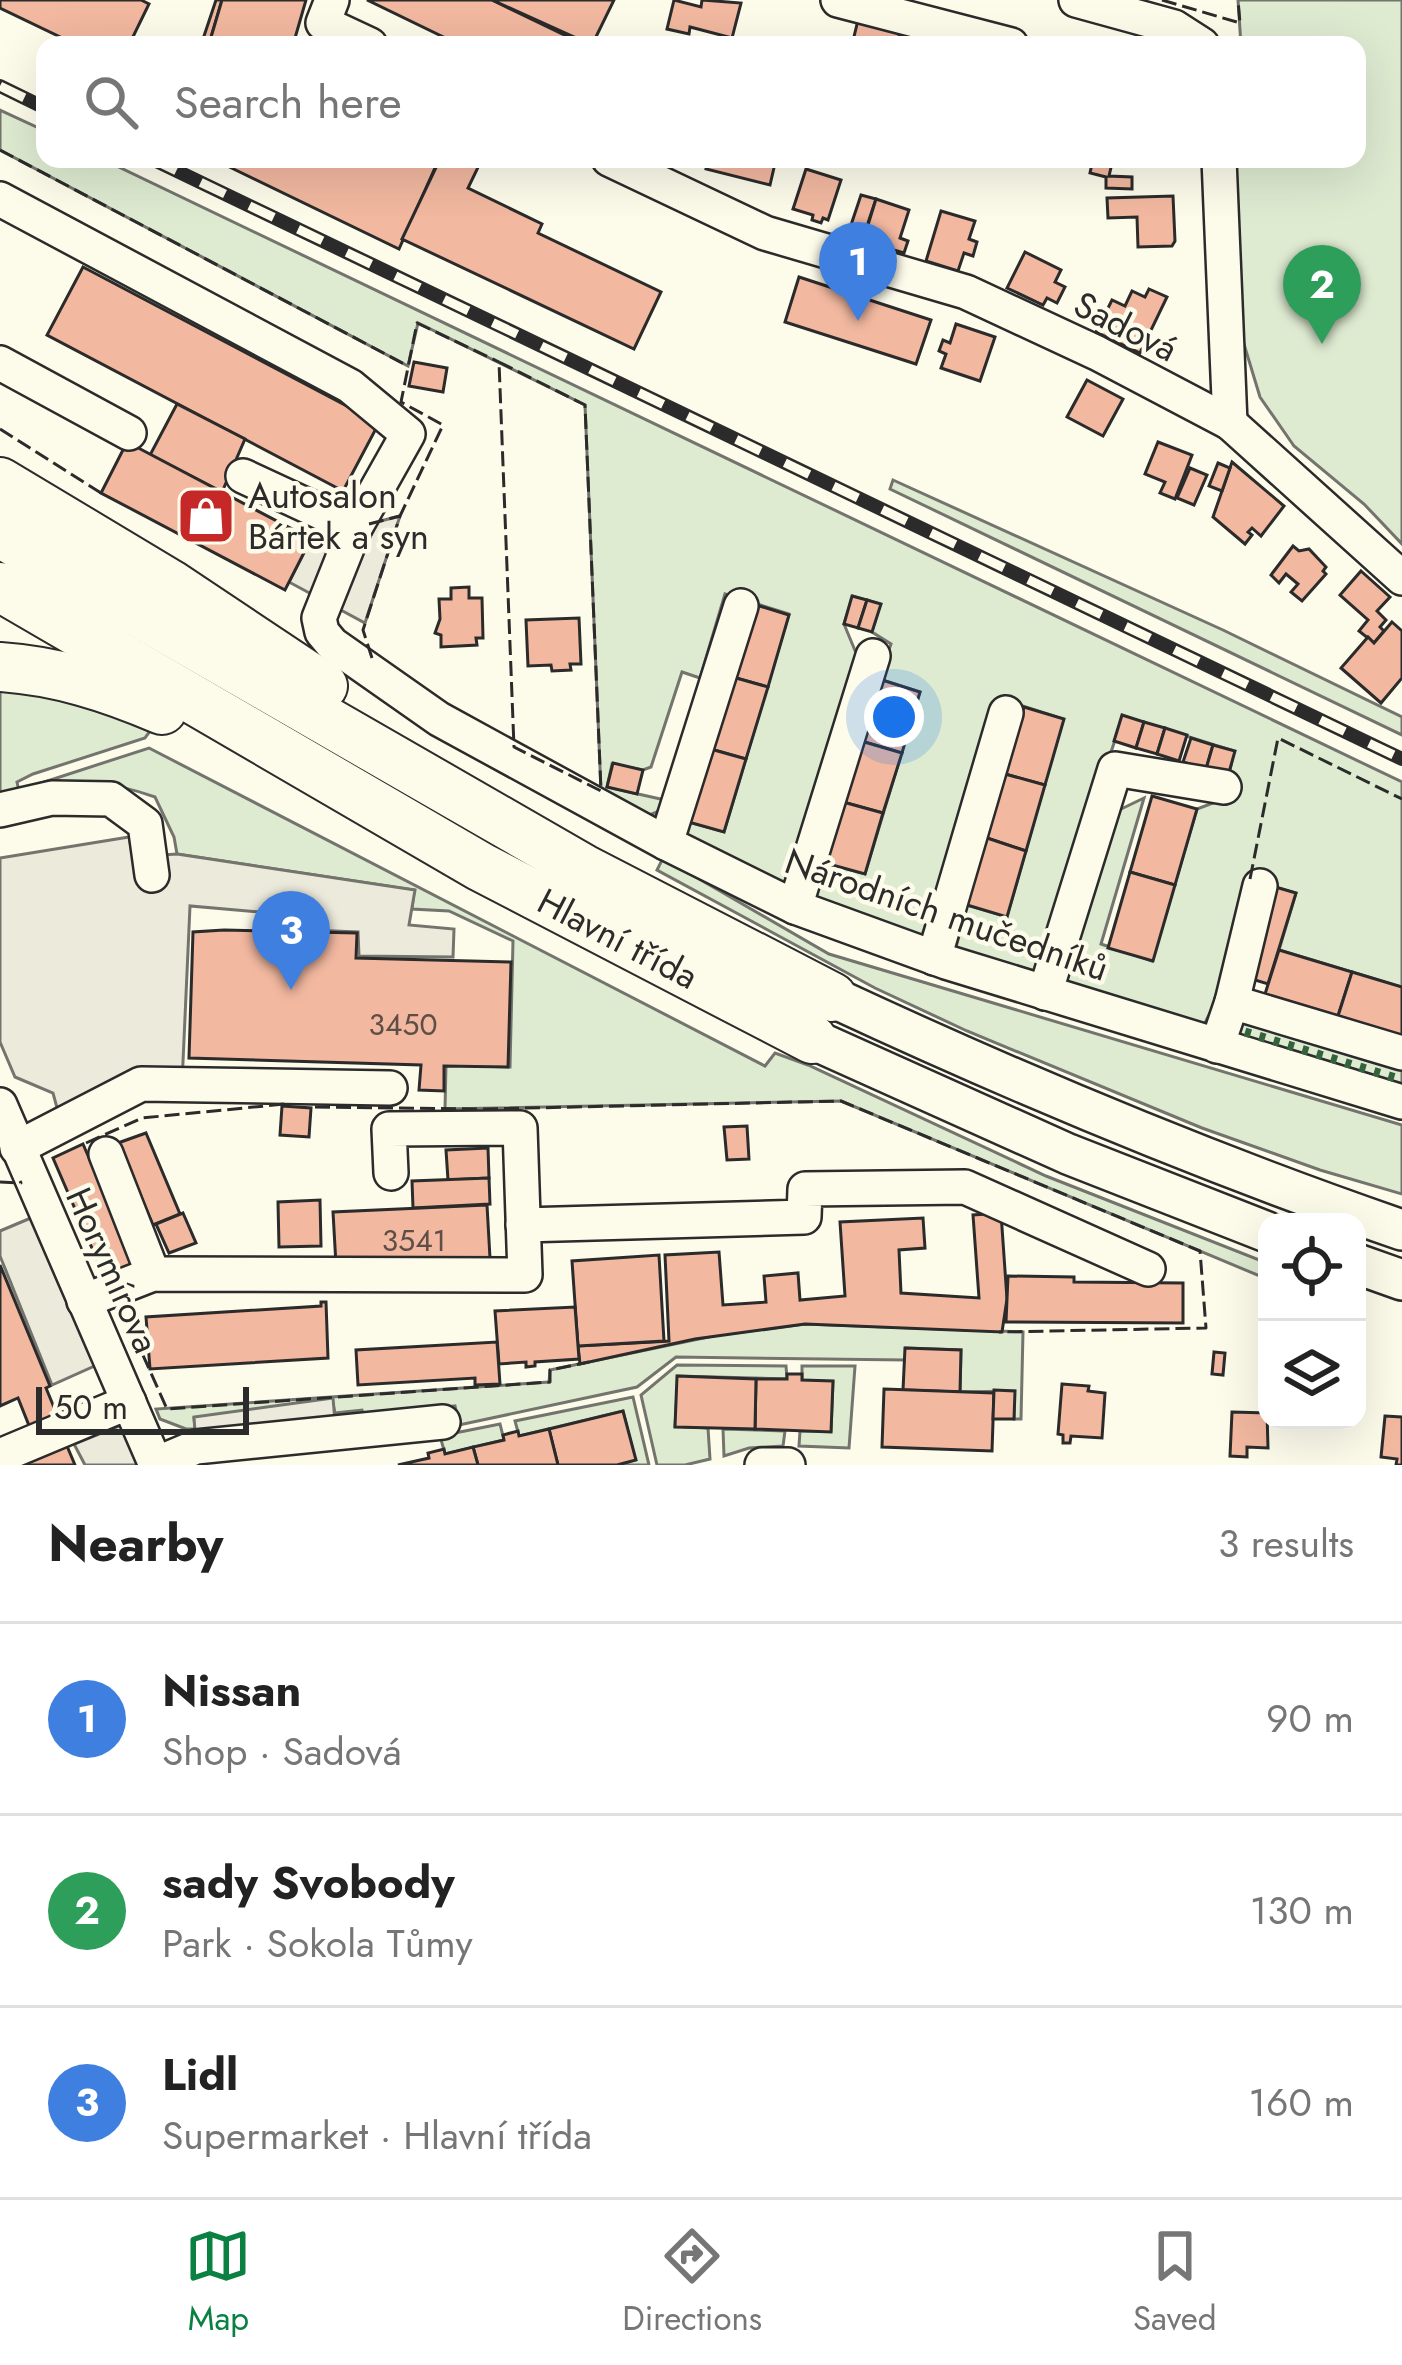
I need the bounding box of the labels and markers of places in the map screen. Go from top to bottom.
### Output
pin: 1 [819,222,897,321]
pin: 2 [1283,245,1361,344]
place label: Autosalon Bártek a syn [248,469,429,562]
shop icon: Autosalon Bártek a syn [175,485,237,547]
pin: 3 [252,891,330,990]

